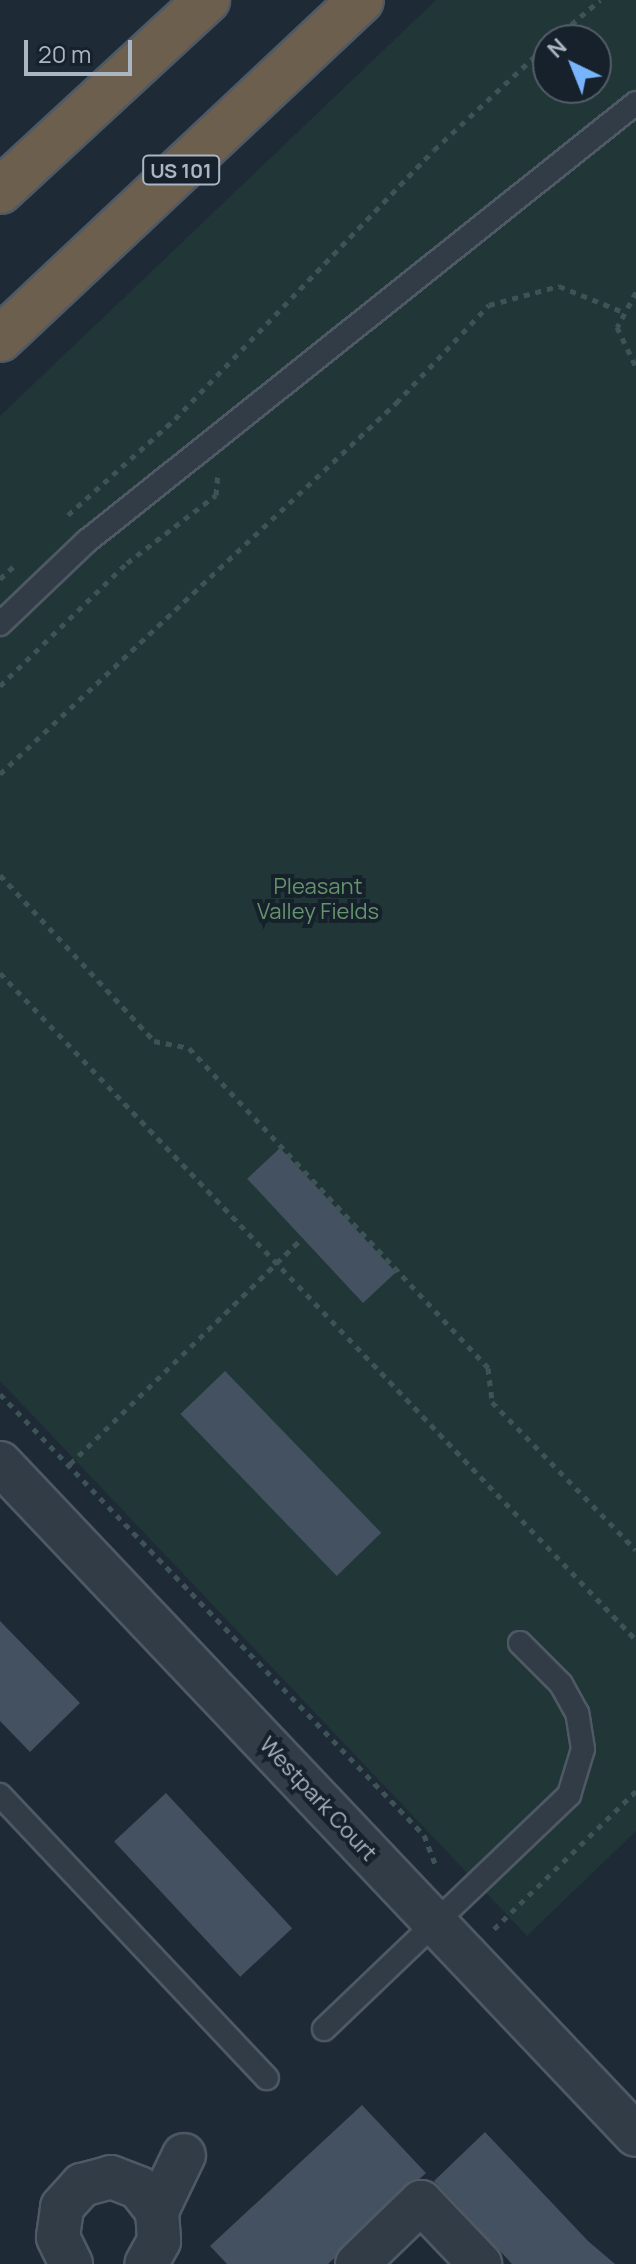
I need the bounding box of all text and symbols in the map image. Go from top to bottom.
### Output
scale bar [28,24,136,74]
north arrow [532,24,612,104]
text: N [541,32,573,64]
text: 20 m [38,37,91,70]
road number: US 101 [141,154,221,186]
park label: Pleasant Valley Fields [257,873,379,924]
street label: Westpark Court [254,1732,382,1866]

